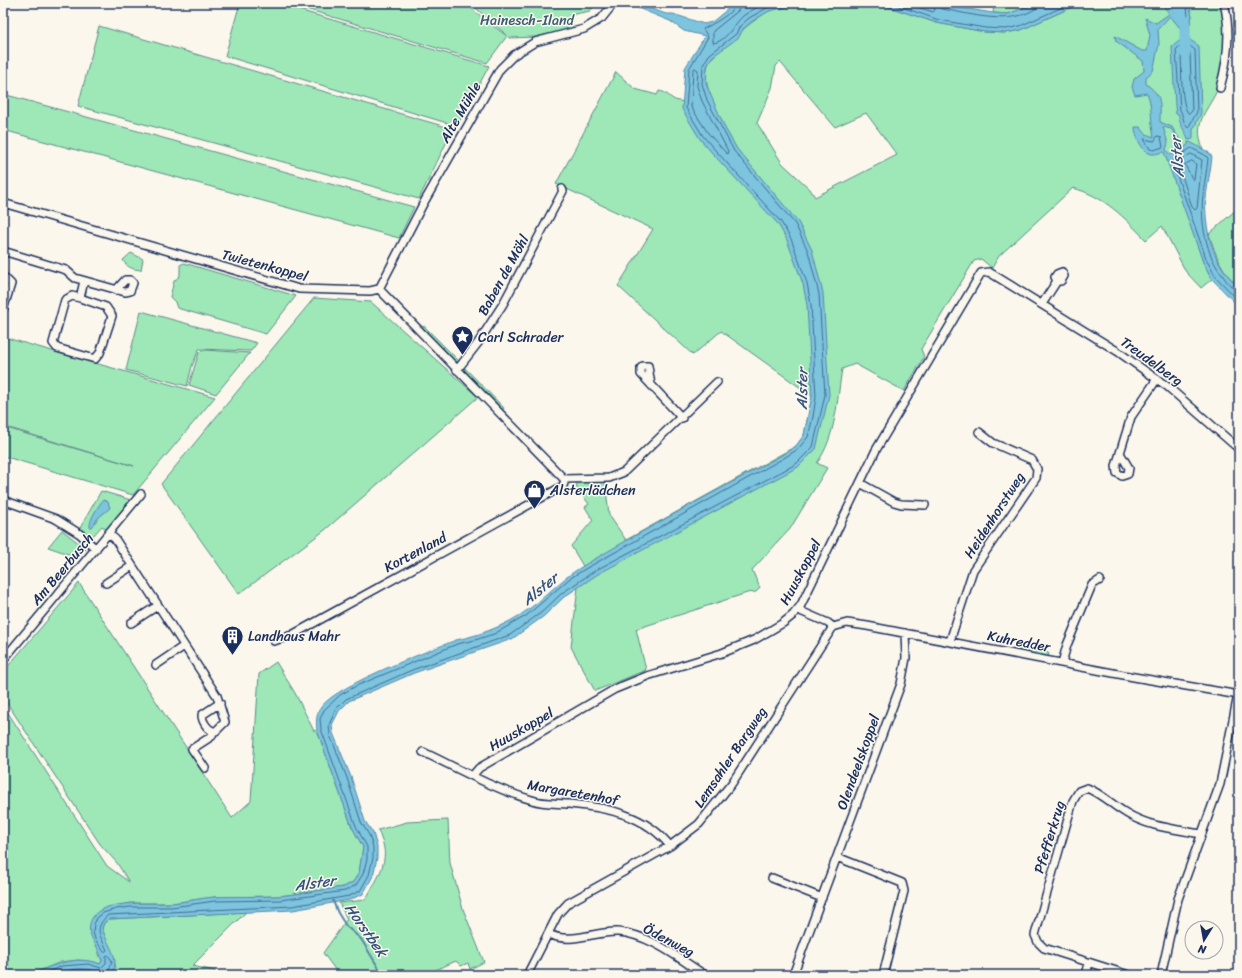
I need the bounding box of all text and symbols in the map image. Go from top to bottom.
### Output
park label: Hainesch-Iland [480,8,576,33]
street label: Alte Mühle [432,77,488,149]
water label: Alster [1162,133,1192,180]
street label: Baben de Möhl [471,229,537,320]
street label: Twietenkoppel [219,242,312,289]
place icon: Carl Schrader [450,324,476,357]
place label: Carl Schrader [478,325,565,350]
street label: Treudelberg [1115,330,1188,393]
water label: Alster [789,365,815,411]
street label: Heidenhorstweg [957,467,1032,564]
shop icon: Alsterlädchen [522,477,548,510]
place label: Alsterlädchen [549,478,636,503]
street label: Kortenland [379,525,453,579]
street label: Am Beerbusch [24,527,100,612]
street label: Huuskoppel [773,534,829,610]
water label: Alster [515,564,566,613]
building icon: Landhaus Mahr [220,623,246,656]
street label: Kuhredder [985,623,1054,660]
place label: Landhaus Mahr [248,624,341,649]
street label: Huuskoppel [484,700,559,758]
street label: Lemsahler Bargweg [687,701,774,813]
street label: Olendeelskoppel [830,710,888,813]
street label: Margaretenhof [525,772,622,813]
street label: Pfefferkrug [1027,798,1072,877]
water label: Alster [292,867,340,899]
water label: Horstbek [338,897,395,964]
street label: Ödenweg [639,916,699,964]
north arrow [1184,920,1224,960]
text: N [1196,939,1209,960]

